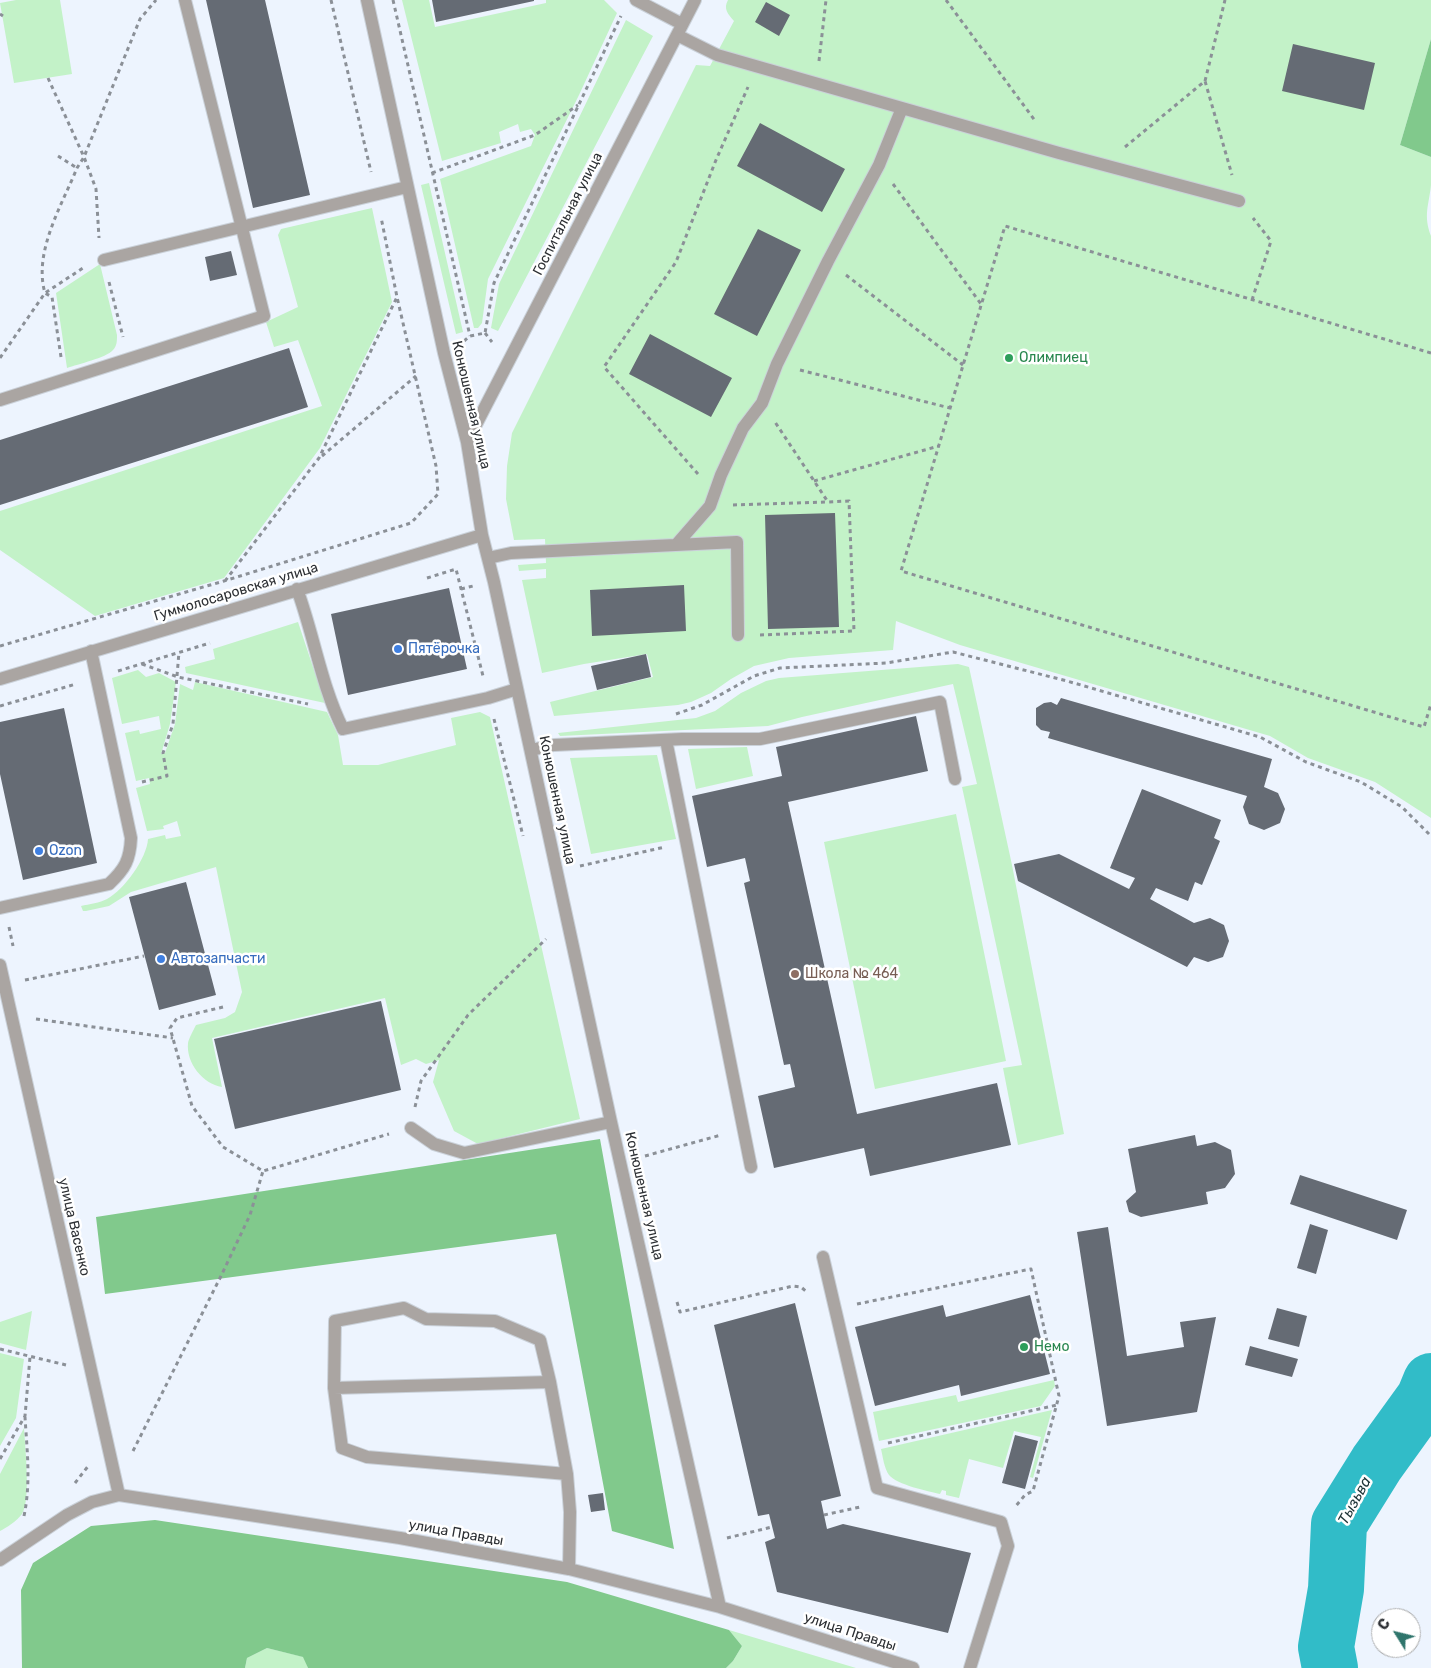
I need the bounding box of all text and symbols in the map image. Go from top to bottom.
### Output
street label: Госпитальная улица [530,150,606,278]
street label: Конюшенная улица [448,339,494,471]
place label: Олимпиец [1019,350,1088,366]
marker: Олимпиец [1003,352,1015,364]
street label: Гуммолосаровская улица [152,559,320,625]
place label: Пятёрочка [408,641,480,657]
marker: Пятёрочка [392,643,404,655]
street label: Конюшенная улица [535,734,579,866]
place label: Ozon [49,843,82,859]
marker: Ozon [33,845,45,857]
place label: Автозапчасти [171,951,265,967]
marker: Автозапчасти [155,953,167,965]
place label: Школа № 464 [805,966,898,982]
marker: Школа № 464 [789,968,801,980]
street label: Конюшенная улица [621,1130,667,1262]
street label: улица Васенко [55,1176,93,1278]
place label: Немо [1034,1339,1069,1355]
marker: Немо [1018,1341,1030,1353]
water label: Тызьва [1335,1474,1375,1528]
street label: улица Правды [407,1516,505,1550]
north arrow [1371,1608,1421,1658]
street label: улица Правды [802,1609,898,1655]
text: С [1374,1616,1394,1633]

